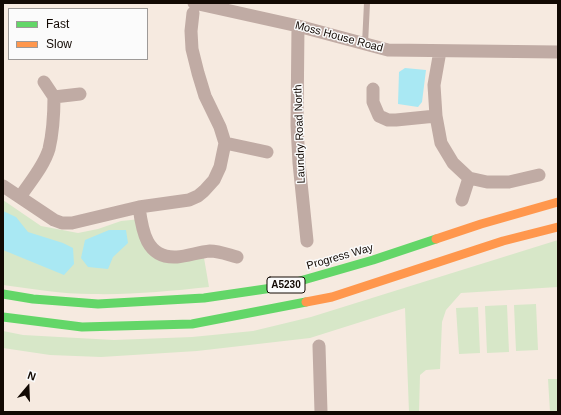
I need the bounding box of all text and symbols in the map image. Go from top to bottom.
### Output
legend [8,8,148,60]
text: Fast [46,17,69,31]
street label: Moss House Road [294,19,384,55]
text: Slow [46,37,72,51]
street label: Laundry Road North [292,84,308,184]
street label: Progress Way [305,241,375,273]
road number: A5230 [267,277,305,293]
north arrow [8,367,48,407]
text: N [26,369,38,383]

